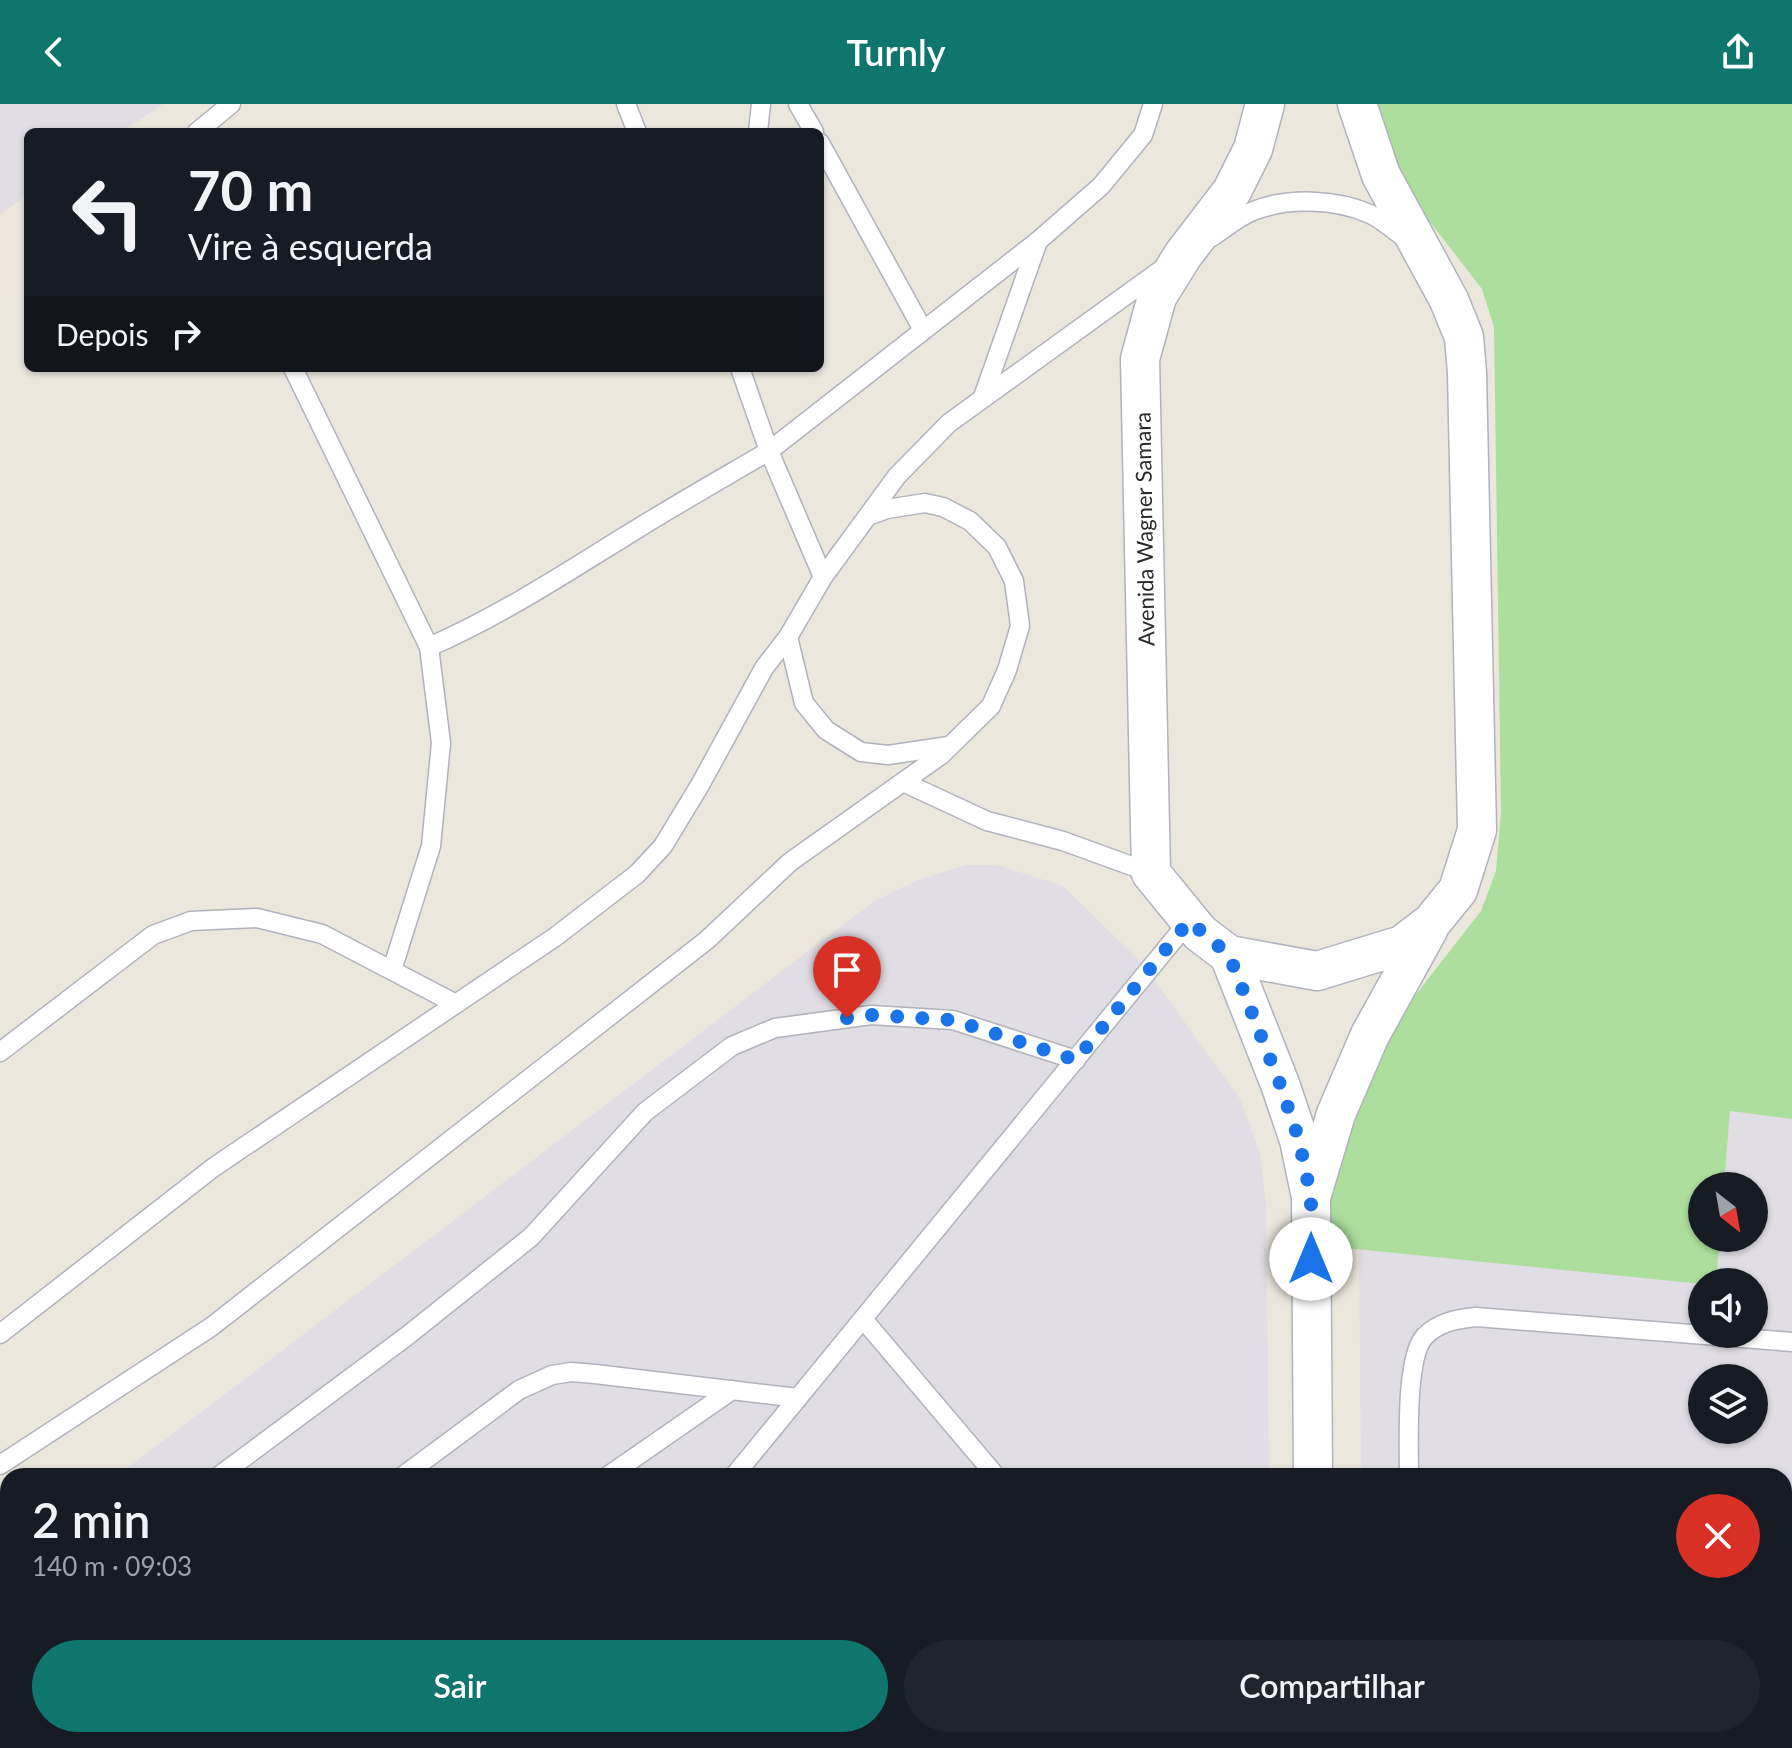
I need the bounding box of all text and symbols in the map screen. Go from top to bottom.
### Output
icon: back [32,30,76,74]
text: Turnly [846,30,946,74]
icon: share [1716,30,1760,74]
text: 70 m [188,156,313,223]
icon: left [56,160,160,264]
text: Vire à esquerda [188,224,433,268]
icon: right [164,312,208,356]
text: Depois [56,316,148,352]
street label: Avenida Wagner Samara [1128,412,1160,646]
pin [813,936,881,1018]
icon: arrive [825,948,869,992]
north arrow [1688,1172,1768,1252]
map controls [1688,1172,1768,1444]
position arrow [1269,1217,1353,1301]
button: sound [1688,1268,1768,1348]
button: layers [1688,1364,1768,1444]
text: 2 min [32,1491,150,1548]
button: close [1676,1494,1760,1578]
text: 140 m · 09:03 [32,1550,192,1582]
button: Sair [32,1640,888,1732]
button: Compartilhar [904,1640,1760,1732]

